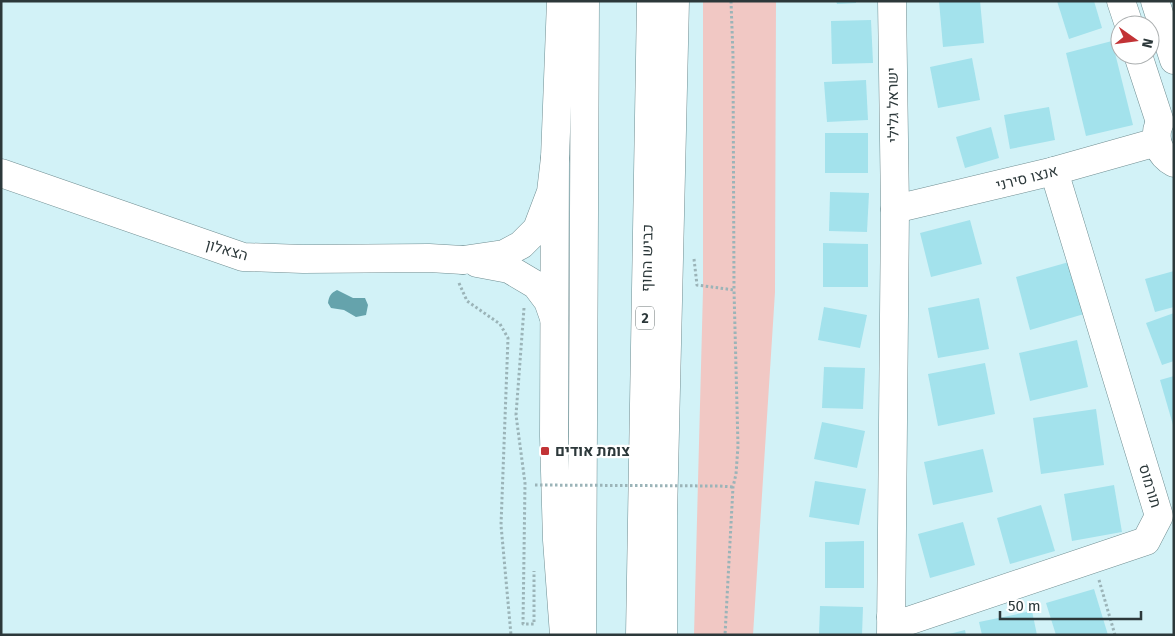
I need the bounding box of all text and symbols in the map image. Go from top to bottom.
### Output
north arrow [1110,15,1160,65]
text: N [1138,36,1157,50]
street label: ישראל גלילי [883,67,903,143]
street label: אנצו סירני [994,162,1060,194]
street label: כביש החוף [637,224,657,292]
street label: הצאלון [204,235,250,265]
road number: 2 [636,306,654,330]
place label: צומת אודים [555,442,630,460]
marker: צומת אודים [539,445,551,457]
street label: תורמוס [1135,462,1165,510]
scale bar [1000,588,1141,620]
text: 50 m [1008,597,1041,615]

